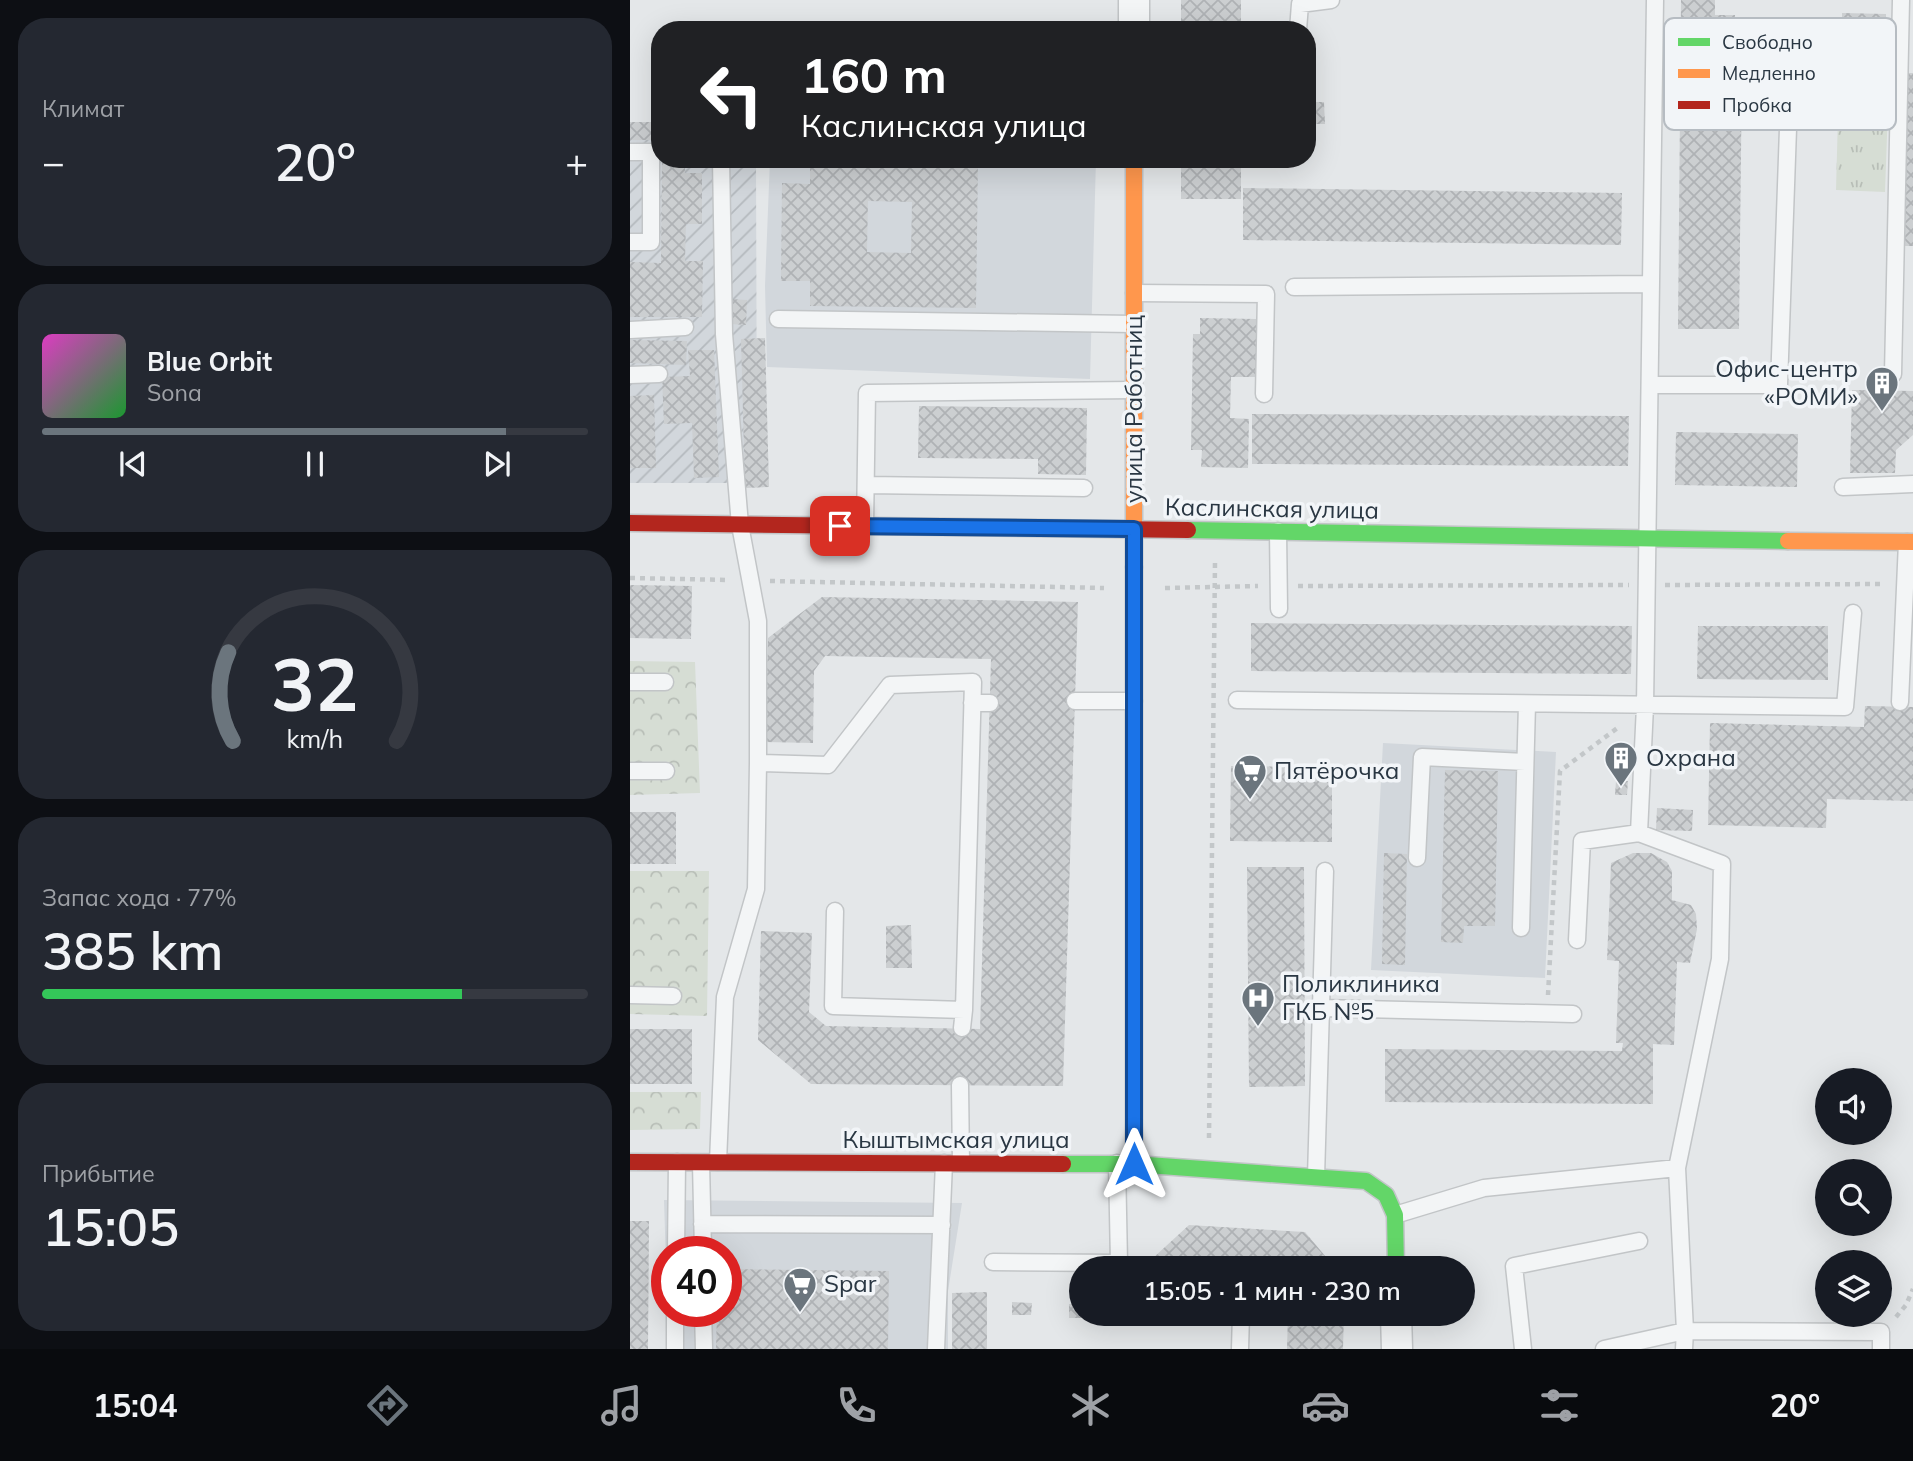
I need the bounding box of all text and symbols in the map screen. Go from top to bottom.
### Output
legend [1664,18,1896,130]
text: Свободно [1722,30,1813,54]
text: 160 m [801,44,947,105]
icon: left [686,49,777,140]
text: Медленно [1722,61,1816,85]
text: Пробка [1722,93,1792,117]
text: Климат [42,94,124,123]
text: Каслинская улица [801,105,1087,145]
text: 20° [274,129,356,194]
text: − [42,138,65,186]
text: + [565,138,588,186]
street label: улица Работниц [1118,315,1148,503]
text: Blue Orbit [147,345,272,378]
place label: Офис-центр «РОМИ» [1715,353,1858,411]
building icon: Офис-центр «РОМИ» [1863,364,1901,413]
text: Sona [147,378,202,407]
icon: previous [114,445,152,483]
icon: pause [296,445,334,483]
icon: next [478,445,516,483]
street label: Каслинская улица [1165,491,1379,525]
pin [810,496,870,556]
icon: arrive [821,507,859,545]
text: 32 [271,638,359,729]
text: km/h [287,722,343,753]
building icon: Охрана [1602,739,1640,788]
place label: Охрана [1646,742,1736,772]
supermarket icon: Пятёрочка [1231,752,1269,801]
place label: Пятёрочка [1274,755,1399,785]
text: Запас хода · 77% [42,883,237,912]
text: 385 km [42,918,223,983]
place label: Поликлиника ГКБ №5 [1282,968,1440,1026]
hospital icon: Поликлиника ГКБ №5 [1239,979,1277,1028]
map controls [1815,1068,1892,1327]
button: sound [1815,1068,1892,1145]
street label: Кыштымская улица [842,1124,1070,1154]
position arrow [1097,1127,1171,1201]
text: Прибытие [42,1159,155,1188]
button: search [1815,1159,1892,1236]
text: 15:05 [42,1194,179,1259]
speed limit sign: 40 [651,1236,742,1327]
button: layers [1815,1250,1892,1327]
supermarket icon: Spar [781,1265,819,1314]
place label: Spar [824,1268,877,1298]
text: 15:05 · 1 мин · 230 m [1143,1274,1401,1307]
icon: directions [363,1381,412,1430]
icon: music [597,1381,646,1430]
icon: phone [832,1381,881,1430]
icon: climate [1066,1381,1115,1430]
icon: car [1301,1381,1350,1430]
icon: filters [1535,1381,1584,1430]
text: 15:04 [93,1385,177,1425]
text: 20° [1770,1385,1820,1425]

